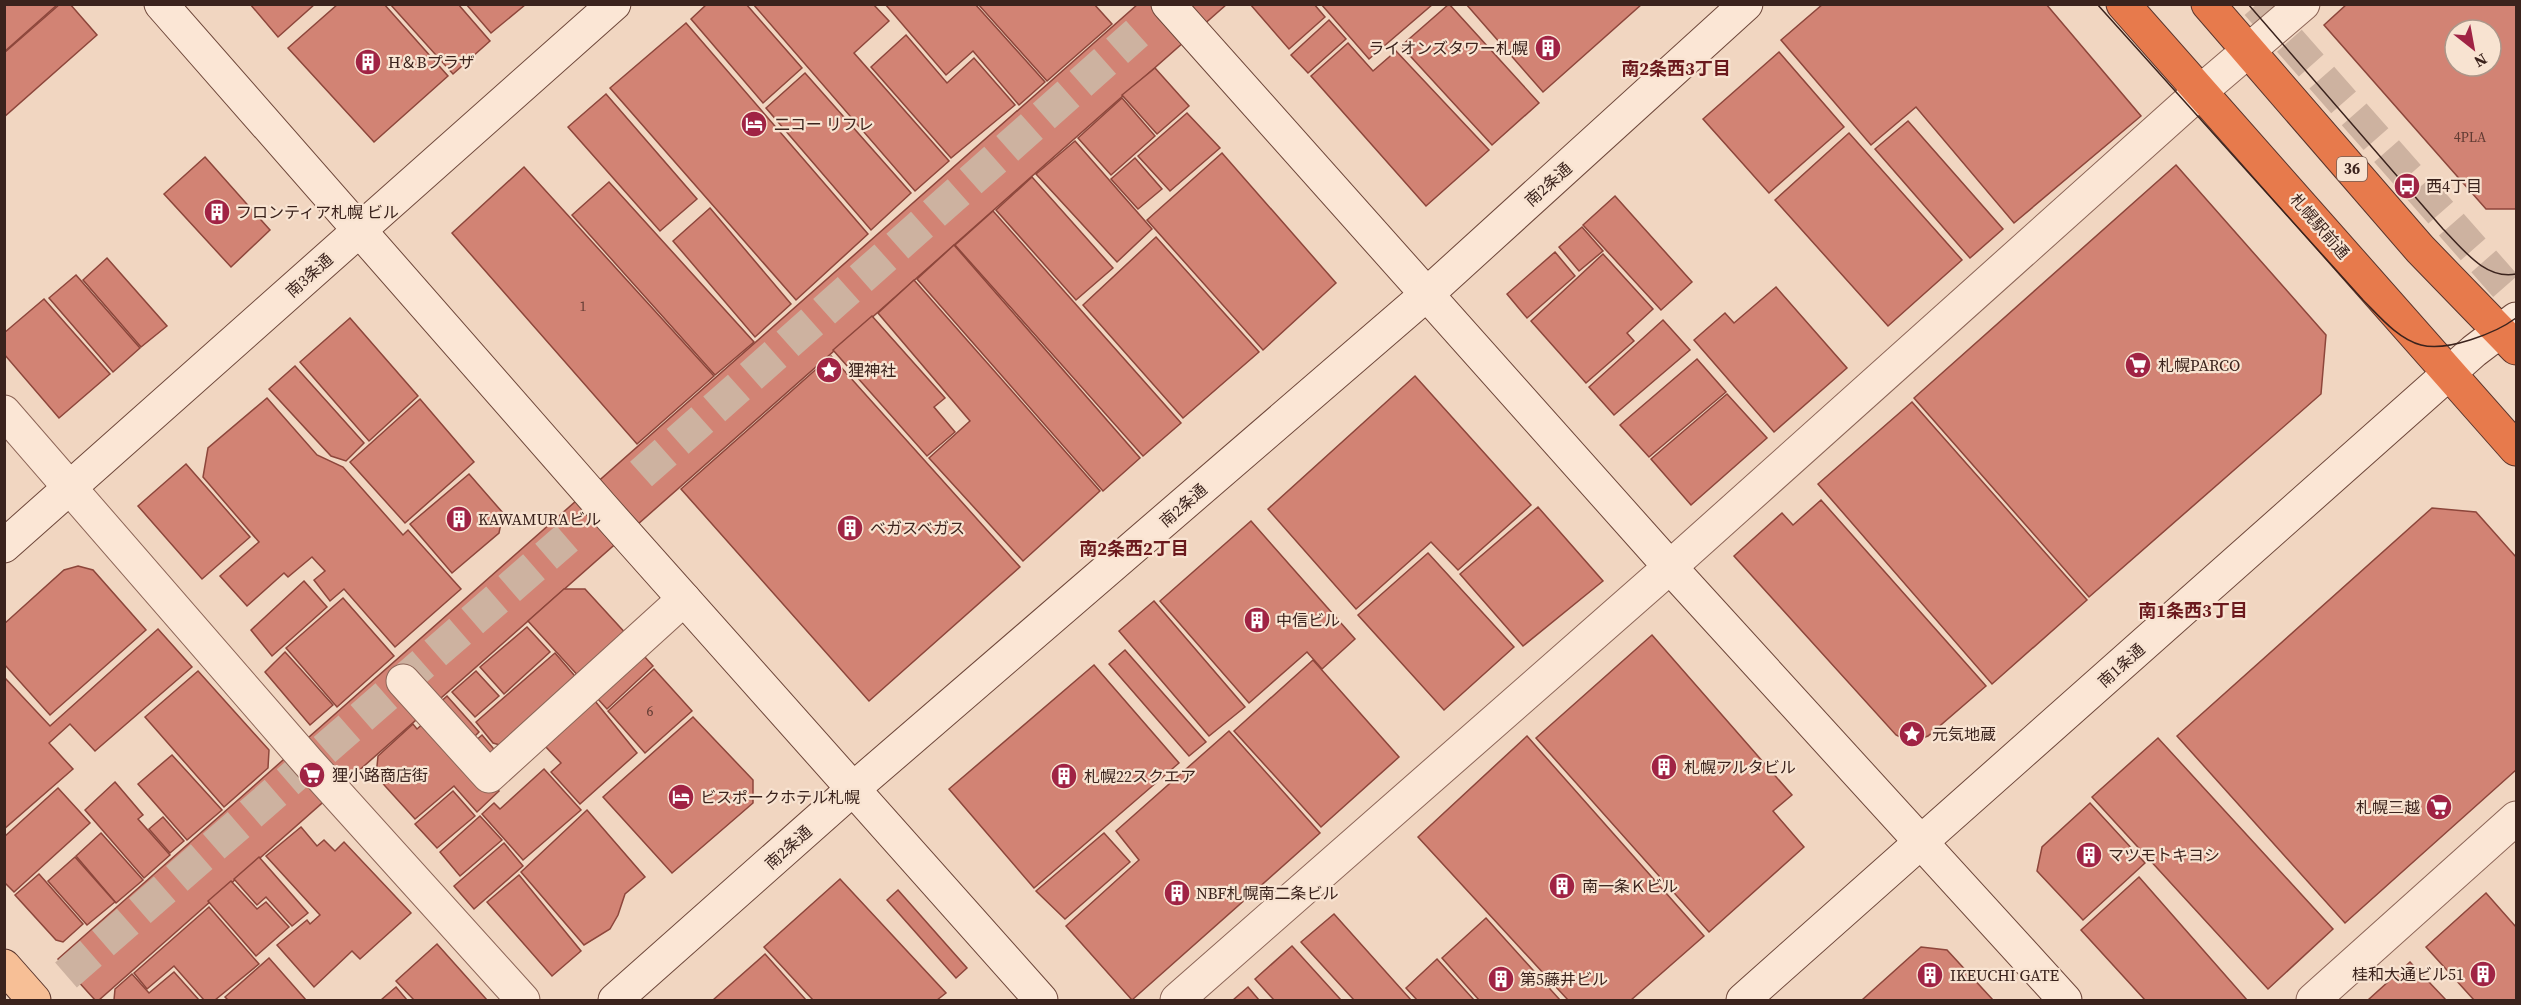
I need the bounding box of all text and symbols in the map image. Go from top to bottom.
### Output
north arrow [2443,18,2503,78]
building icon: ライオンズタワー札幌 [1533,33,1563,63]
place label: ライオンズタワー札幌 [1368,37,1528,59]
building icon: H＆Bプラザ [353,47,383,77]
text: N [2470,48,2491,73]
place label: H＆Bプラザ [388,51,475,73]
district label: 南2条西3丁目 [1621,56,1731,81]
hotel icon: 二コー リフレ [739,109,769,139]
place label: 二コー リフレ [774,113,874,135]
house number: 4PLA [2454,127,2487,147]
street label: 南2条通 [1520,157,1576,211]
road number: 36 [2337,157,2367,181]
bus stop icon: 西4丁目 [2392,171,2422,201]
place label: 西4丁目 [2426,175,2482,197]
street label: 札幌駅前通 [2285,189,2355,263]
building icon: フロンティア札幌 ビル [202,197,232,227]
place label: フロンティア札幌 ビル [236,201,399,223]
street label: 南3条通 [281,248,337,302]
house number: 1 [580,296,587,316]
supermarket icon: 札幌PARCO [2123,350,2153,380]
place label: 札幌PARCO [2158,354,2240,376]
place icon: 狸神社 [814,355,844,385]
place label: 狸神社 [848,359,896,381]
street label: 南2条通 [1155,478,1211,532]
building icon: KAWAMURAビル [444,504,474,534]
place label: KAWAMURAビル [478,508,601,530]
building icon: ベガスベガス [835,513,865,543]
place label: ベガスベガス [870,517,965,539]
district label: 南2条西2丁目 [1079,536,1189,561]
district label: 南1条西3丁目 [2138,598,2248,623]
building icon: 中信ビル [1242,605,1272,635]
place label: 中信ビル [1276,609,1340,631]
street label: 南1条通 [2093,638,2149,692]
house number: 6 [647,701,654,721]
place icon: 元気地蔵 [1897,719,1927,749]
place label: 元気地蔵 [1932,723,1996,745]
building icon: 札幌アルタビル [1649,752,1679,782]
place label: 札幌アルタビル [1684,756,1796,778]
supermarket icon: 狸小路商店街 [297,760,327,790]
building icon: 札幌22スクエア [1049,761,1079,791]
place label: 狸小路商店街 [332,764,428,786]
place label: 札幌22スクエア [1084,765,1196,787]
hotel icon: ビスポークホテル札幌 [666,782,696,812]
place label: ビスポークホテル札幌 [700,786,860,808]
supermarket icon: 札幌三越 [2424,792,2454,822]
place label: 札幌三越 [2356,796,2420,818]
street label: 南2条通 [760,820,816,874]
building icon: マツモトキヨシ [2074,840,2104,870]
place label: マツモトキヨシ [2108,844,2220,866]
building icon: 南一条Ｋビル [1547,871,1577,901]
place label: 南一条Ｋビル [1582,875,1678,897]
building icon: NBF札幌南二条ビル [1162,878,1192,908]
place label: NBF札幌南二条ビル [1196,882,1339,904]
building icon: 桂和大通ビル51 [2468,959,2498,989]
building icon: IKEUCHI GATE [1915,960,1945,990]
place label: 桂和大通ビル51 [2352,963,2464,985]
building icon: 第5藤井ビル [1486,964,1516,994]
place label: IKEUCHI GATE [1950,964,2060,986]
place label: 第5藤井ビル [1520,968,1608,990]

